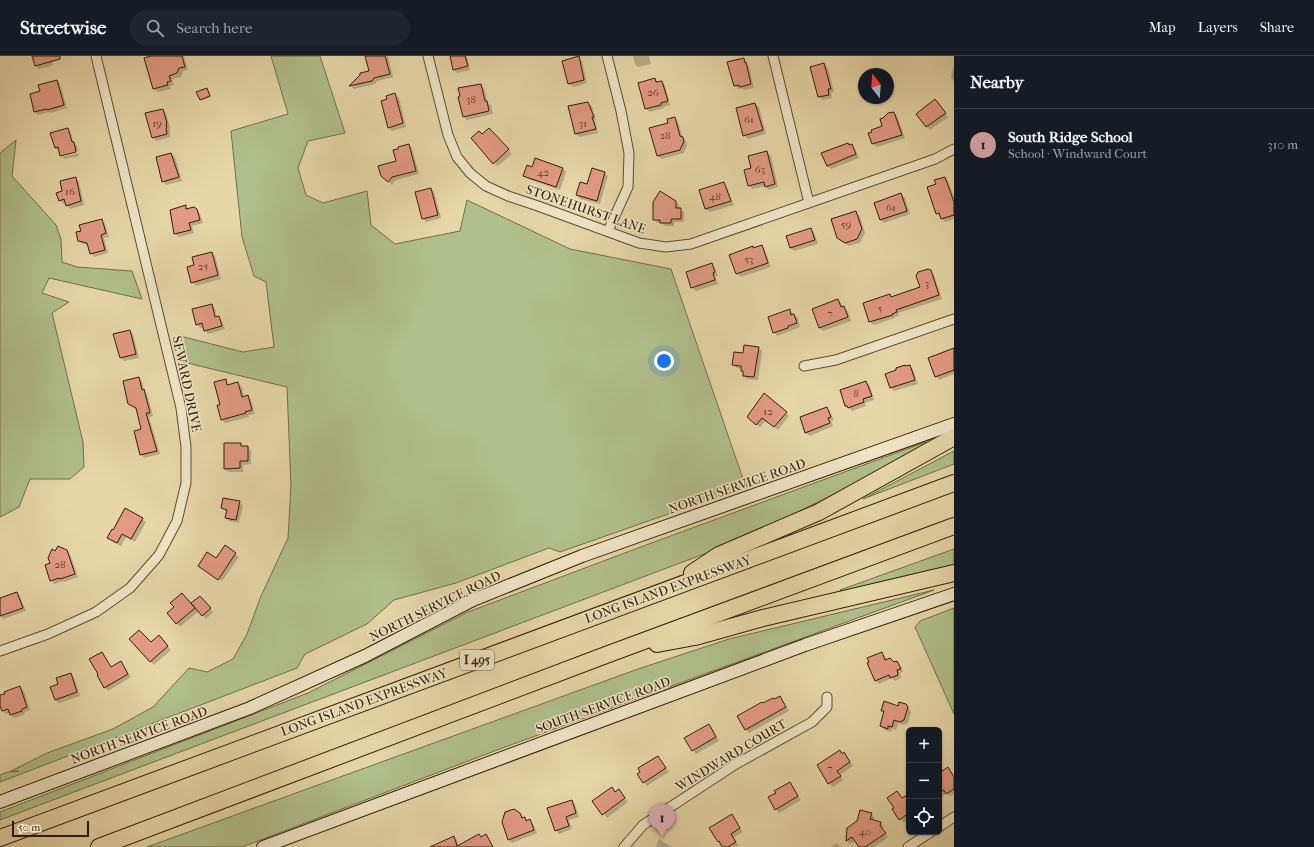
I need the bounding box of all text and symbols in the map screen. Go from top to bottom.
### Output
search box [130,10,410,46]
text: Streetwise [20,17,106,39]
icon: search [144,17,166,39]
text: Search here [176,19,252,37]
text: Map [1149,19,1176,36]
text: Layers [1198,19,1238,36]
text: Share [1260,19,1294,36]
north arrow [858,68,894,104]
text: Nearby [970,72,1024,92]
house number: 26 [647,86,659,99]
house number: 38 [466,93,476,106]
house number: 61 [744,113,754,126]
house number: 19 [152,117,162,130]
house number: 31 [579,117,587,130]
text: South Ridge School [1008,128,1133,146]
house number: 28 [659,129,671,142]
text: 1 [981,137,985,152]
text: 310 m [1267,137,1298,152]
text: School · Windward Court [1008,146,1147,161]
house number: 63 [755,163,765,176]
house number: 42 [537,166,549,179]
street label: STONEHURST LANE [524,181,648,237]
house number: 16 [65,185,75,198]
house number: 48 [709,190,721,203]
house number: 61 [886,201,896,214]
house number: 59 [841,218,851,231]
house number: 53 [744,253,754,266]
house number: 25 [198,260,208,273]
house number: 3 [925,277,929,290]
house number: 5 [878,302,883,315]
house number: 7 [827,307,833,320]
street label: SEWARD DRIVE [169,335,205,433]
your location [654,351,674,371]
house number: 8 [853,387,859,400]
house number: 12 [763,405,773,418]
street label: NORTH SERVICE ROAD [666,455,808,517]
street label: LONG ISLAND EXPRESSWAY [583,551,754,626]
house number: 28 [54,558,66,571]
street label: NORTH SERVICE ROAD [367,568,503,644]
road number: I 495 [460,650,494,670]
street label: LONG ISLAND EXPRESSWAY [279,664,450,739]
street label: SOUTH SERVICE ROAD [534,674,673,736]
street label: NORTH SERVICE ROAD [69,703,209,767]
street label: WINDWARD COURT [672,716,789,795]
map controls [906,727,942,835]
button: + [906,727,942,763]
house number: 7 [827,762,833,775]
button: − [906,763,942,799]
button: locate [906,799,942,835]
pin: 1 [649,804,675,837]
scale bar [12,819,89,838]
text: 50 m [18,821,40,834]
house number: 40 [859,825,871,838]

